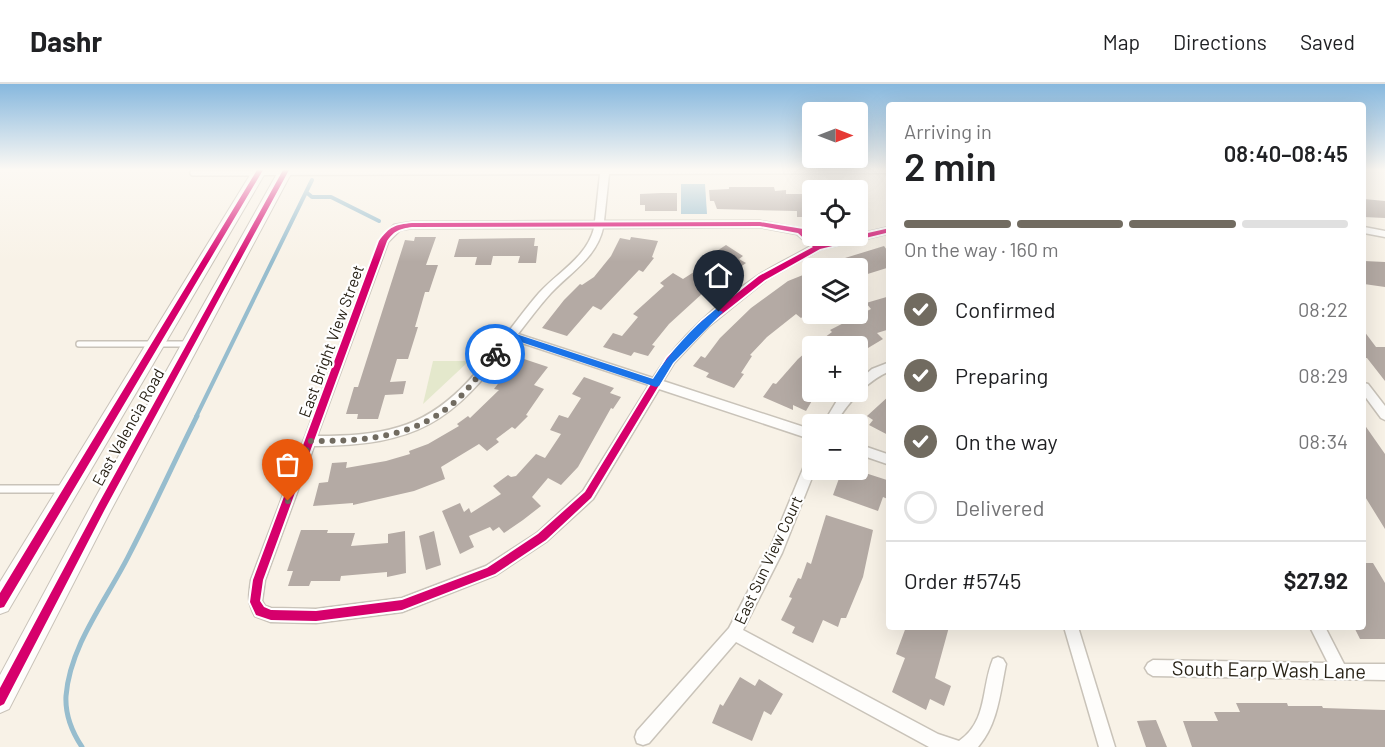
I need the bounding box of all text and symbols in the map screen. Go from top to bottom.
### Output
text: Dashr [30,24,102,58]
text: Map [1103,29,1140,54]
text: Directions [1173,29,1267,54]
text: Saved [1300,29,1355,54]
north arrow [802,102,868,168]
map controls [802,102,868,480]
text: Arriving in [904,119,992,143]
text: 08:40–08:45 [1224,140,1348,166]
text: 2 min [904,142,997,189]
button: locate [802,180,868,246]
text: On the way · 160 m [904,237,1059,261]
pin [693,250,744,312]
button: layers [802,258,868,324]
icon: home [702,259,735,292]
street label: East Bright View Street [294,262,367,420]
icon: check [904,293,937,326]
text: Confirmed [955,296,1055,322]
text: 08:22 [1298,297,1348,321]
courier [465,324,525,384]
button: + [802,336,868,402]
icon: bike [479,338,512,371]
icon: check [904,359,937,392]
text: Preparing [955,362,1048,388]
text: 08:29 [1298,363,1348,387]
street label: East Valencia Road [87,365,168,489]
button: − [802,414,868,480]
icon: check [904,425,937,458]
text: On the way [955,428,1058,454]
text: 08:34 [1298,429,1348,453]
pin [262,439,313,501]
icon: bag [271,448,304,481]
street label: East Sun View Court [729,492,806,627]
text: Delivered [955,494,1044,520]
text: Order #5745 [904,567,1021,593]
text: $27.92 [1284,567,1348,593]
street label: South Earp Wash Lane [1172,655,1366,683]

